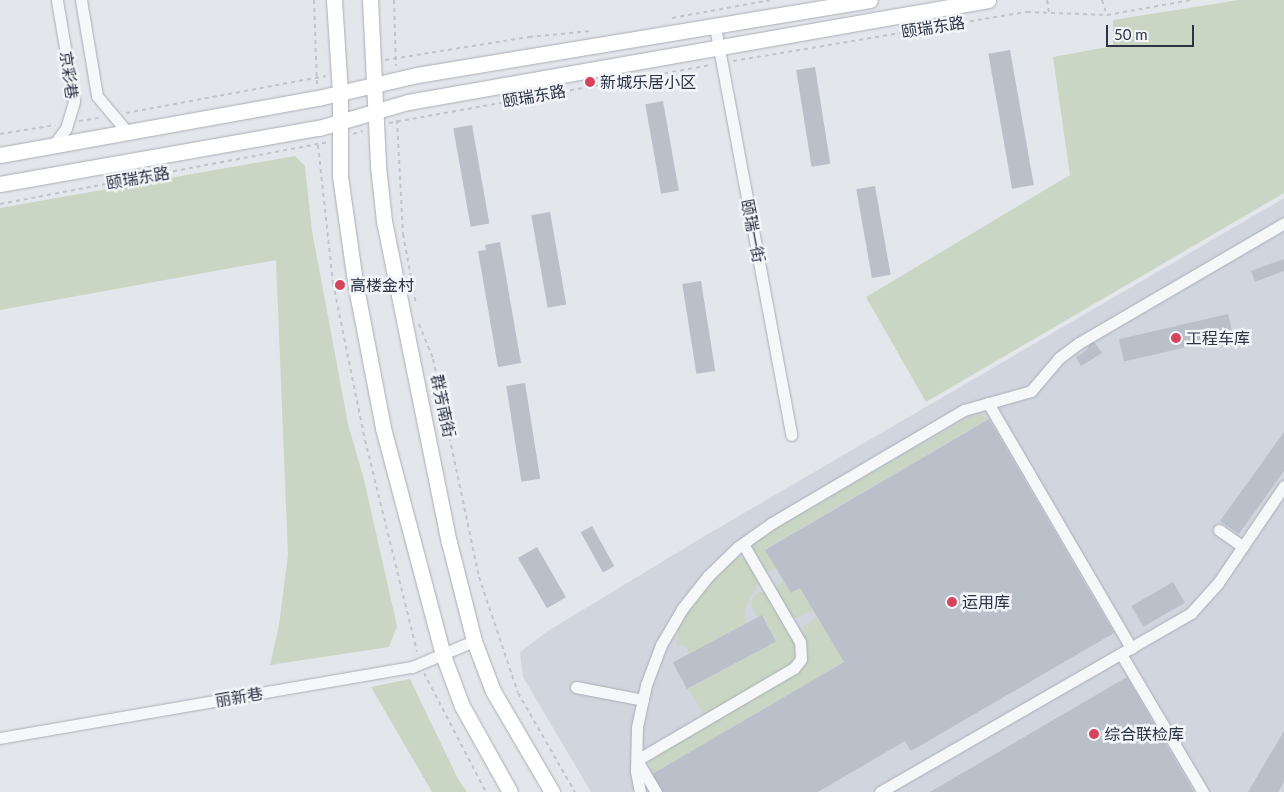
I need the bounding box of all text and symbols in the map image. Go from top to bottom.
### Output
street label: 颐瑞东路 [900,13,966,41]
scale bar [1109,15,1196,47]
text: 50 m [1114,25,1148,43]
street label: 京彩巷 [56,50,82,100]
place label: 新城乐居小区 [600,72,696,92]
marker: 新城乐居小区 [584,76,596,88]
street label: 颐瑞东路 [501,81,567,111]
street label: 颐瑞东路 [105,163,171,193]
street label: 颐瑞一街 [737,198,769,264]
place label: 高楼金村 [350,275,414,295]
marker: 高楼金村 [334,279,346,291]
place label: 工程车库 [1186,328,1250,348]
marker: 工程车库 [1170,332,1182,344]
street label: 群芳南街 [427,373,459,439]
place label: 运用库 [962,592,1010,612]
marker: 运用库 [946,596,958,608]
street label: 丽新巷 [214,683,264,711]
place label: 综合联检库 [1104,724,1184,744]
marker: 综合联检库 [1088,728,1100,740]

